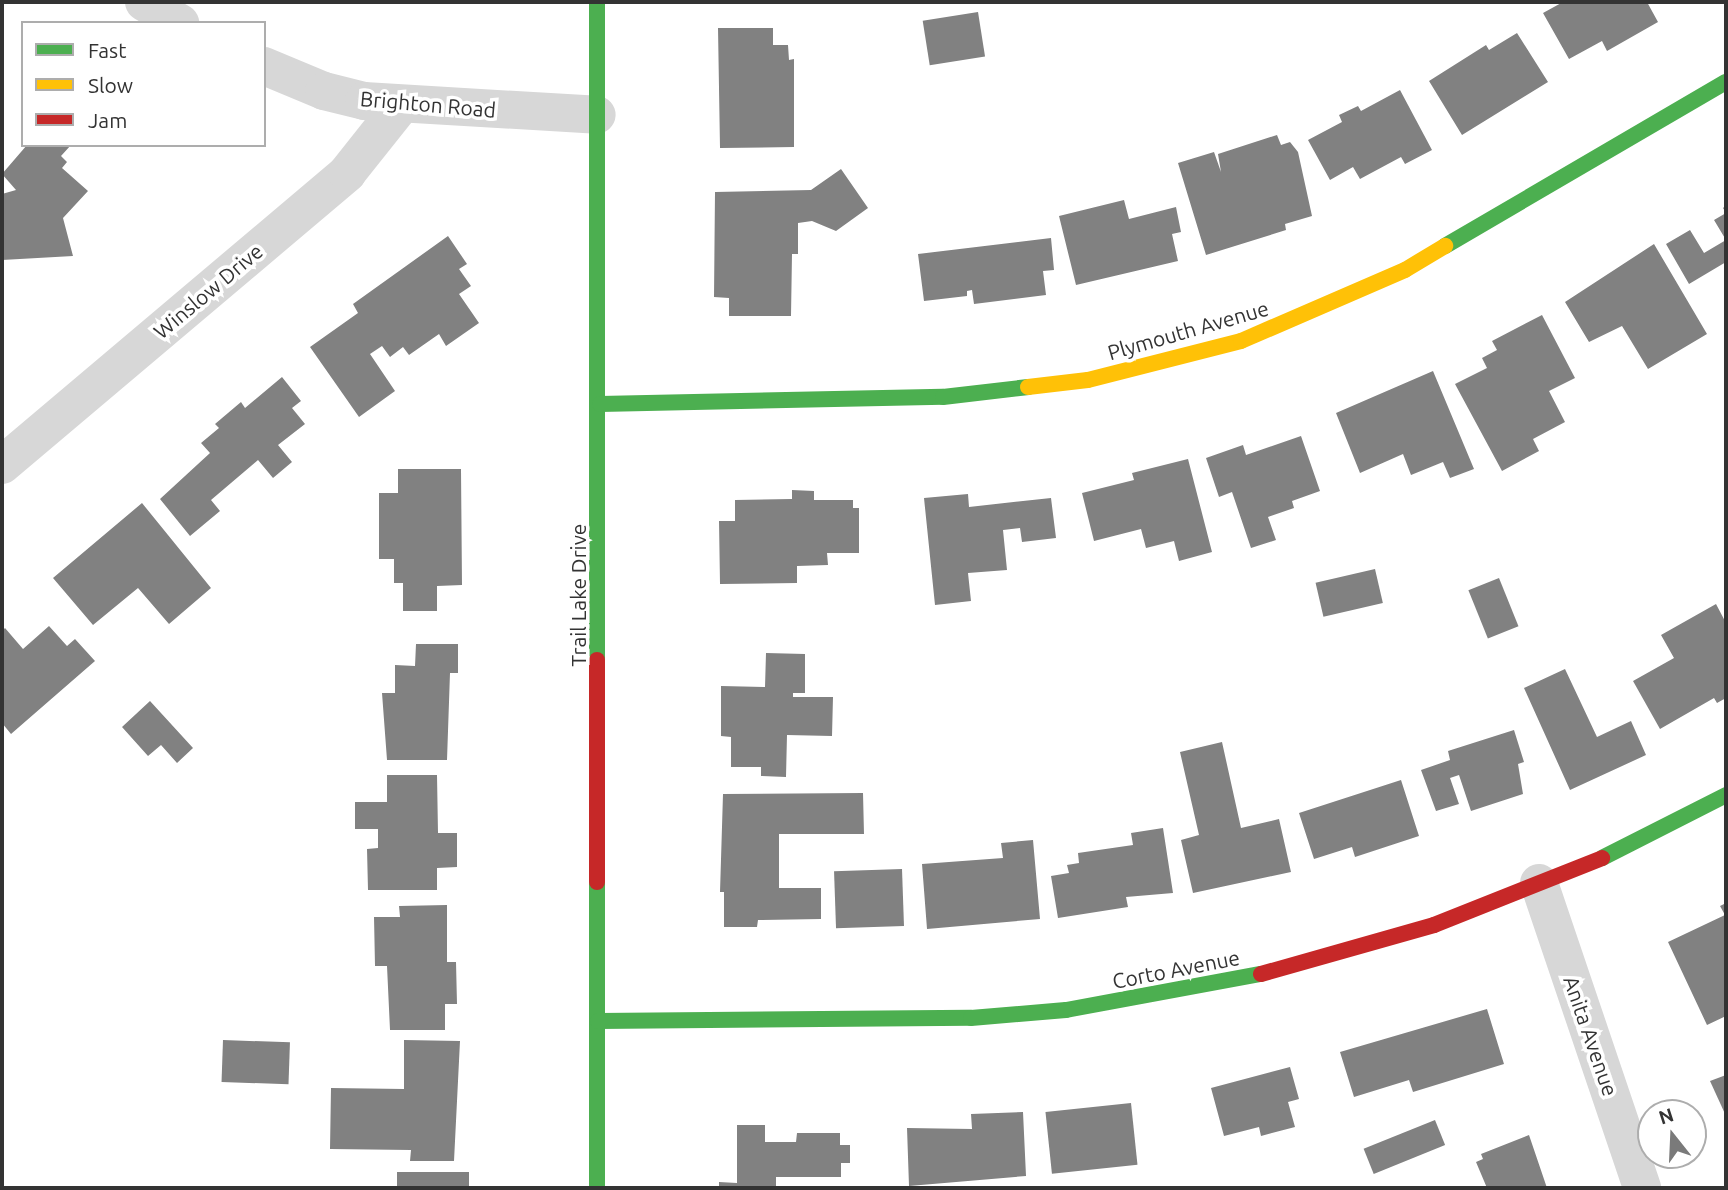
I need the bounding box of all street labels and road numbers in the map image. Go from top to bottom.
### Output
street label: Brighton Road [359,86,497,122]
street label: Winslow Drive [148,238,268,344]
street label: Plymouth Avenue [1105,295,1271,365]
street label: Trail Lake Drive [565,524,591,666]
street label: Corto Avenue [1110,944,1242,994]
street label: Anita Avenue [1559,973,1623,1099]

